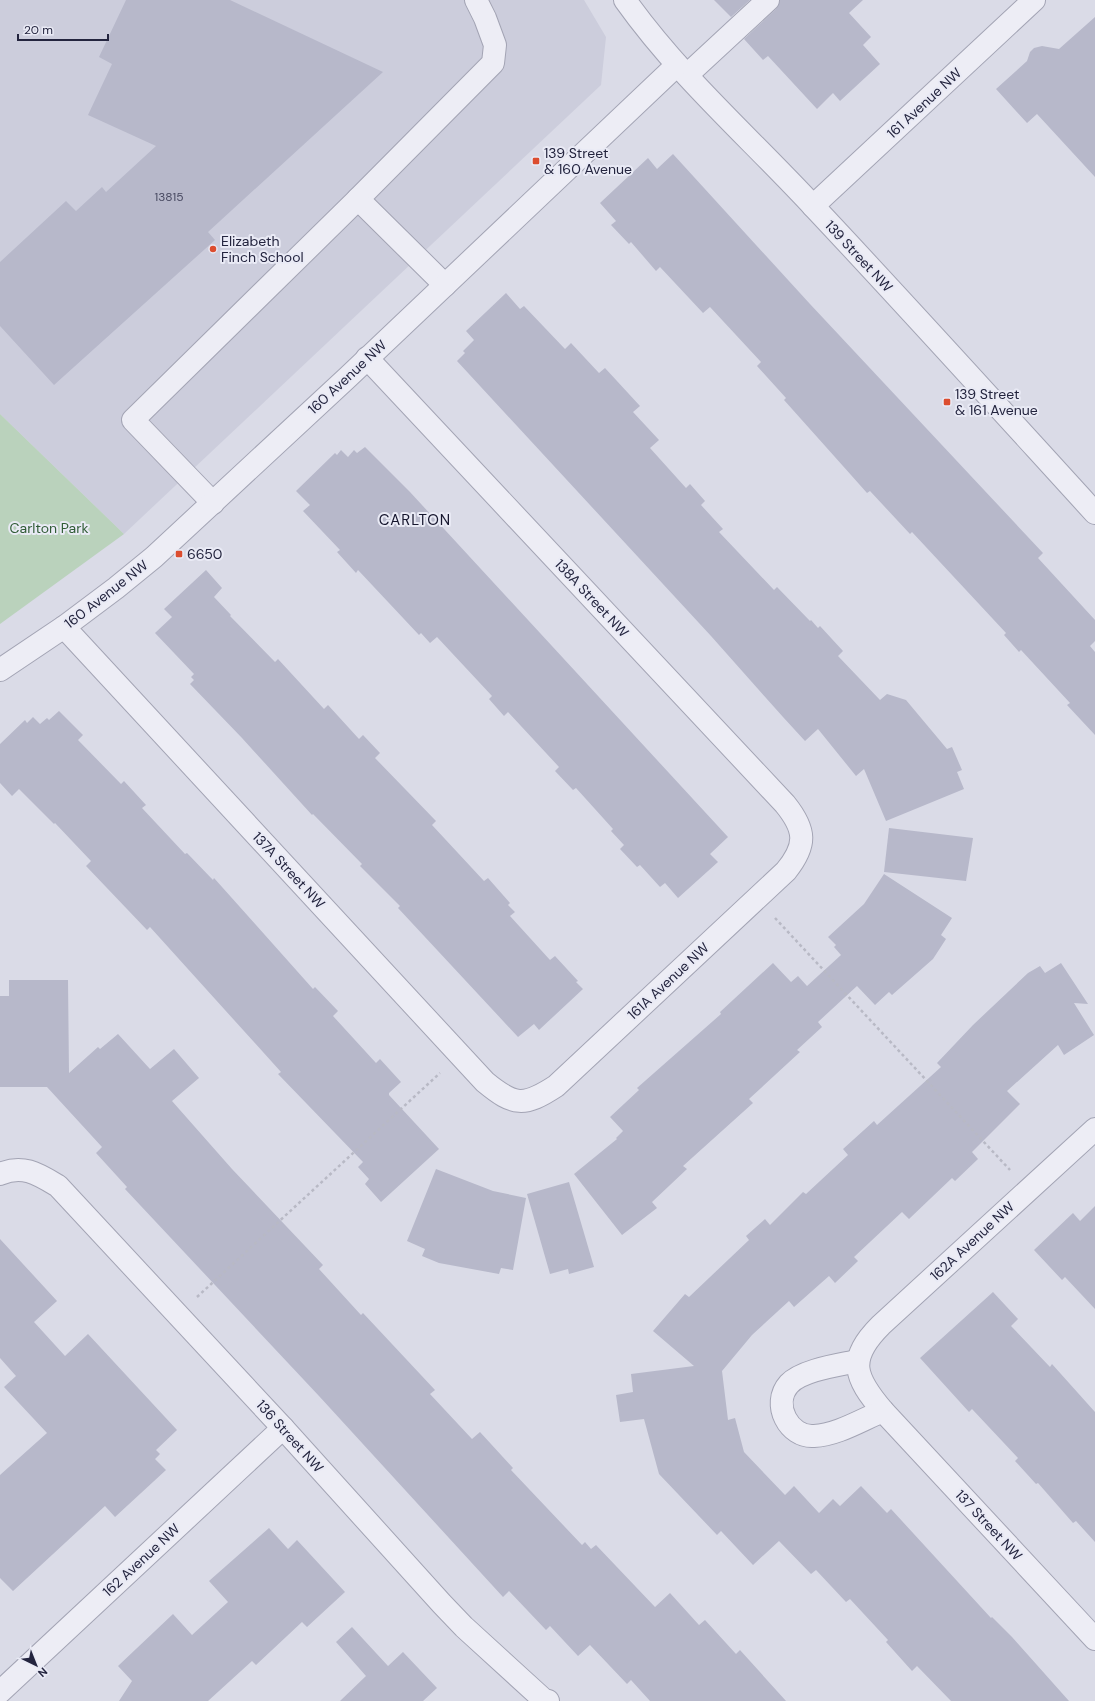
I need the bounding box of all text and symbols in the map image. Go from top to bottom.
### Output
scale bar [18,16,108,42]
text: 20 m [24,22,53,38]
street label: 161 Avenue NW [883,63,965,142]
place label: 139 Street & 160 Avenue [544,144,632,178]
marker: 139 Street & 160 Avenue [531,156,541,166]
house number: 13815 [155,189,183,205]
street label: 139 Street NW [821,216,897,296]
place label: Elizabeth Finch School [221,232,304,266]
marker: Elizabeth Finch School [208,244,218,254]
street label: 160 Avenue NW [304,336,390,418]
place label: 139 Street & 161 Avenue [955,385,1038,419]
marker: 139 Street & 161 Avenue [942,397,952,407]
district label: CARLTON [379,510,451,530]
park label: Carlton Park [10,519,88,537]
place label: 6650 [187,545,222,563]
marker: 6650 [174,549,184,559]
street label: 138A Street NW [551,555,633,641]
street label: 160 Avenue NW [61,556,152,632]
street label: 137A Street NW [249,828,329,912]
street label: 161A Avenue NW [623,938,713,1023]
street label: 162A Avenue NW [926,1197,1018,1285]
street label: 136 Street NW [253,1396,328,1476]
street label: 137 Street NW [952,1486,1027,1564]
street label: 162 Avenue NW [99,1519,184,1600]
north arrow [16,1645,56,1685]
text: N [35,1664,51,1680]

